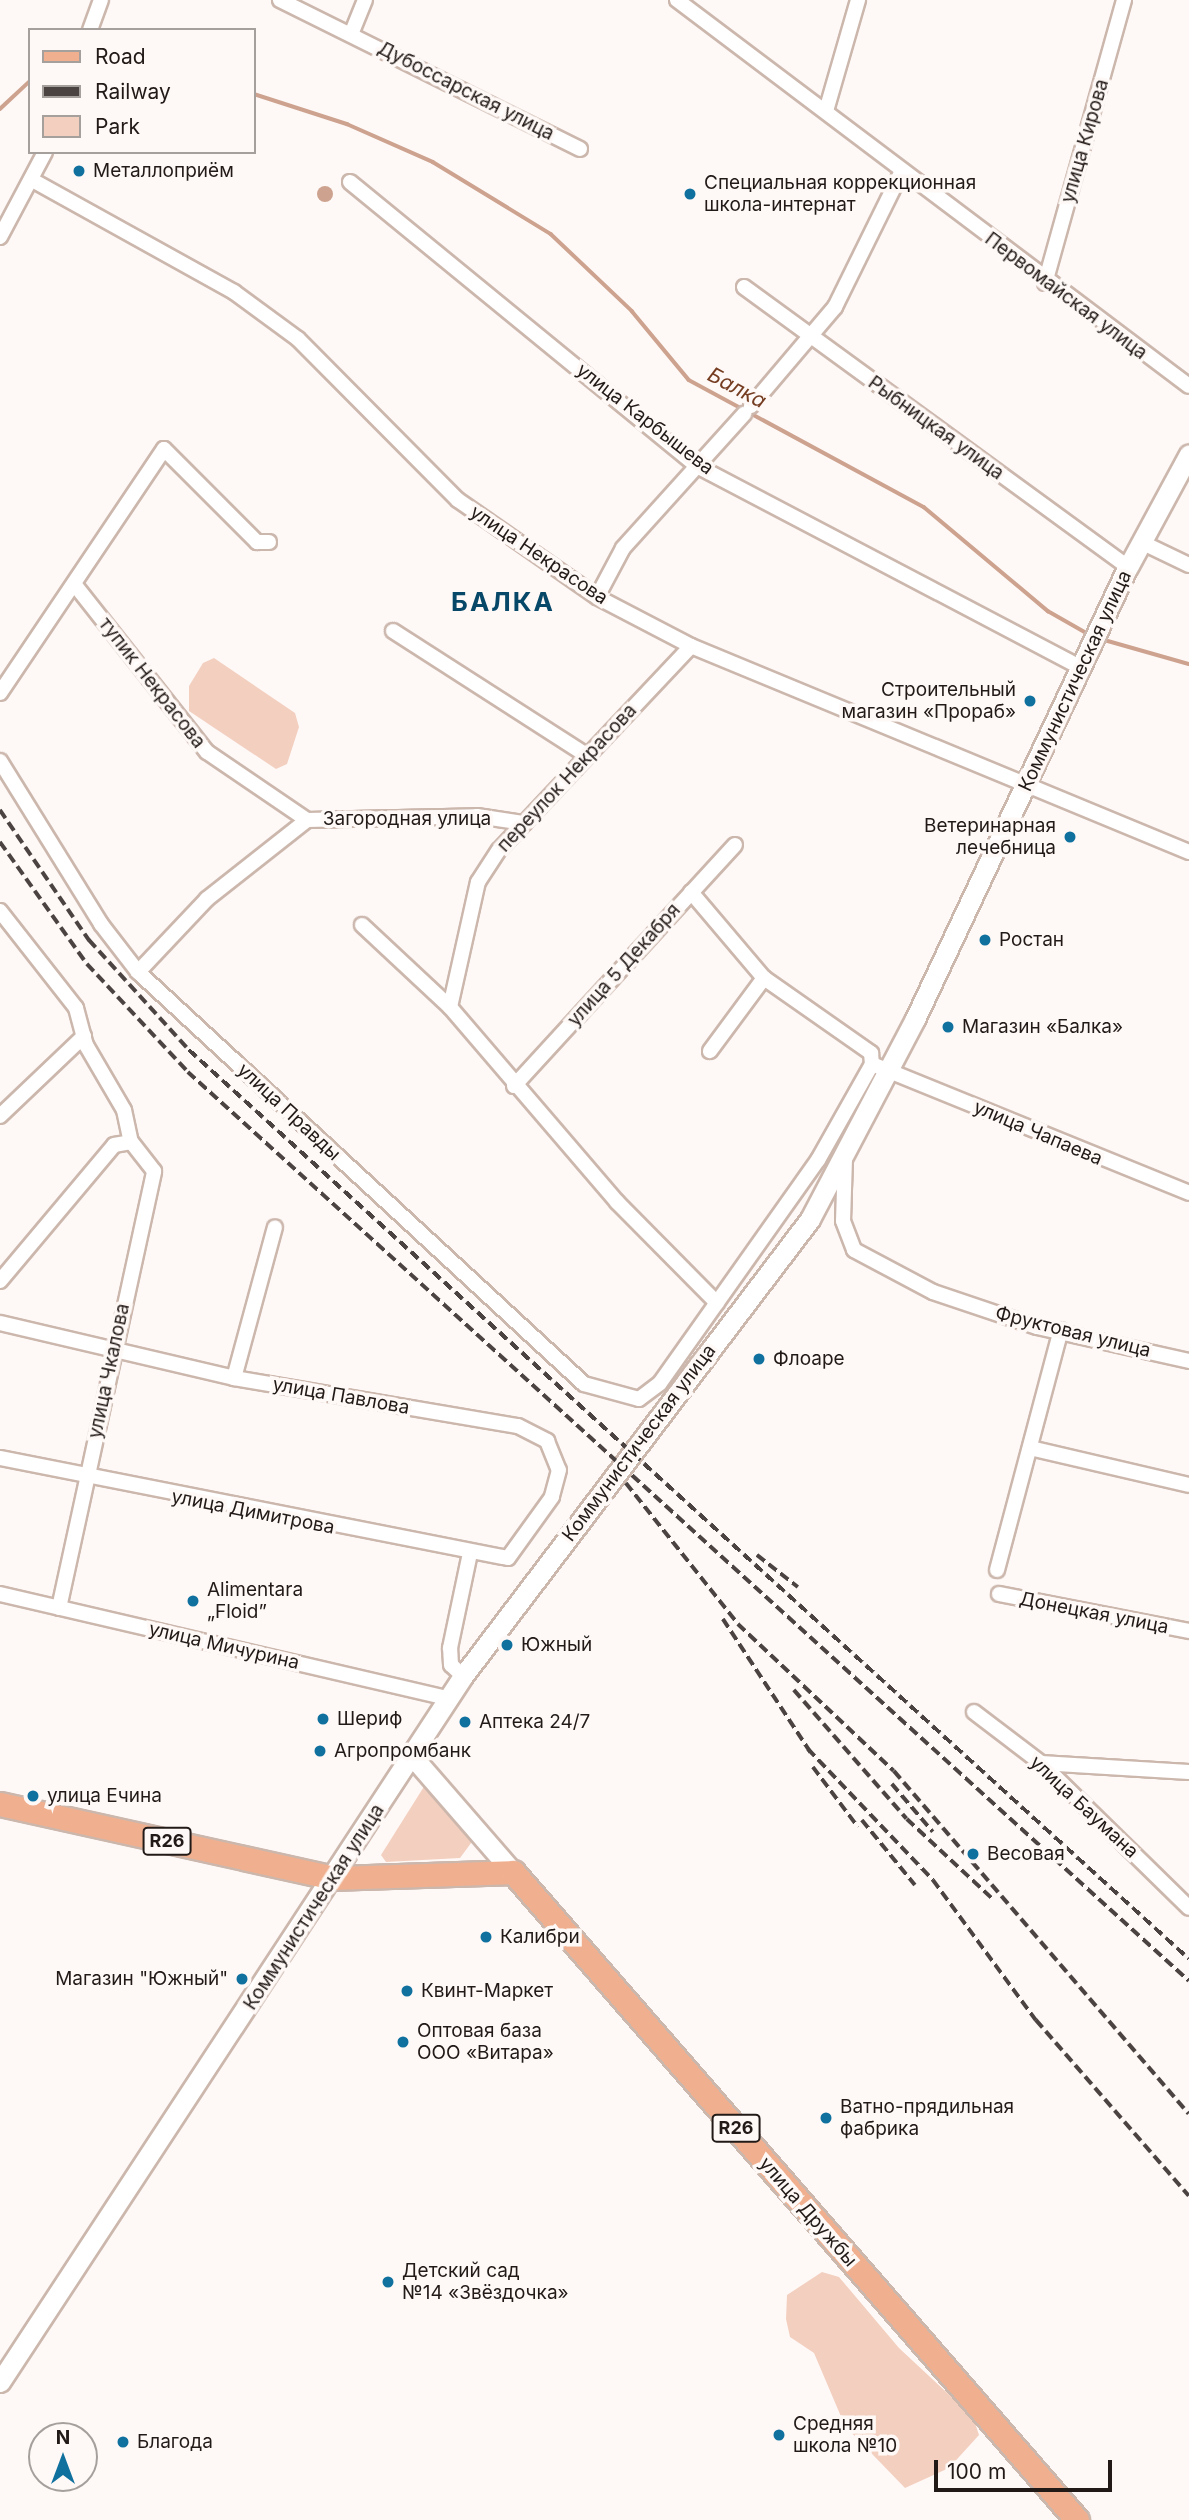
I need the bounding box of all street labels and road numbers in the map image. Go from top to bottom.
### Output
street label: Дубоссарская улица [374,37,558,145]
street label: улица Кирова [1056,76,1114,206]
street label: Первомайская улица [980,228,1152,364]
street label: улица Карбышева [572,358,718,480]
street label: Рыбницкая улица [864,371,1008,485]
street label: улица Некрасова [466,501,612,609]
street label: Коммунистическая улица [1014,567,1136,795]
street label: тупик Некрасова [94,613,210,753]
street label: переулок Некрасова [493,699,641,857]
street label: Загородная улица [323,808,491,830]
street label: улица 5 Декабря [563,899,685,1031]
street label: улица Правды [233,1058,345,1166]
street label: улица Чапаева [970,1096,1106,1170]
street label: улица Чкалова [84,1301,134,1441]
street label: Фруктовая улица [993,1302,1153,1362]
street label: Коммунистическая улица [557,1340,721,1546]
street label: улица Павлова [271,1373,411,1419]
street label: улица Димитрова [170,1485,336,1539]
street label: Донецкая улица [1017,1587,1171,1639]
street label: улица Мичурина [146,1618,302,1674]
street label: улица Баумана [1025,1751,1143,1863]
street label: Коммунистическая улица [239,1800,389,2014]
road number: R26 [142,1826,192,1856]
road number: R26 [712,2114,760,2142]
street label: улица Дружбы [754,2153,862,2271]

